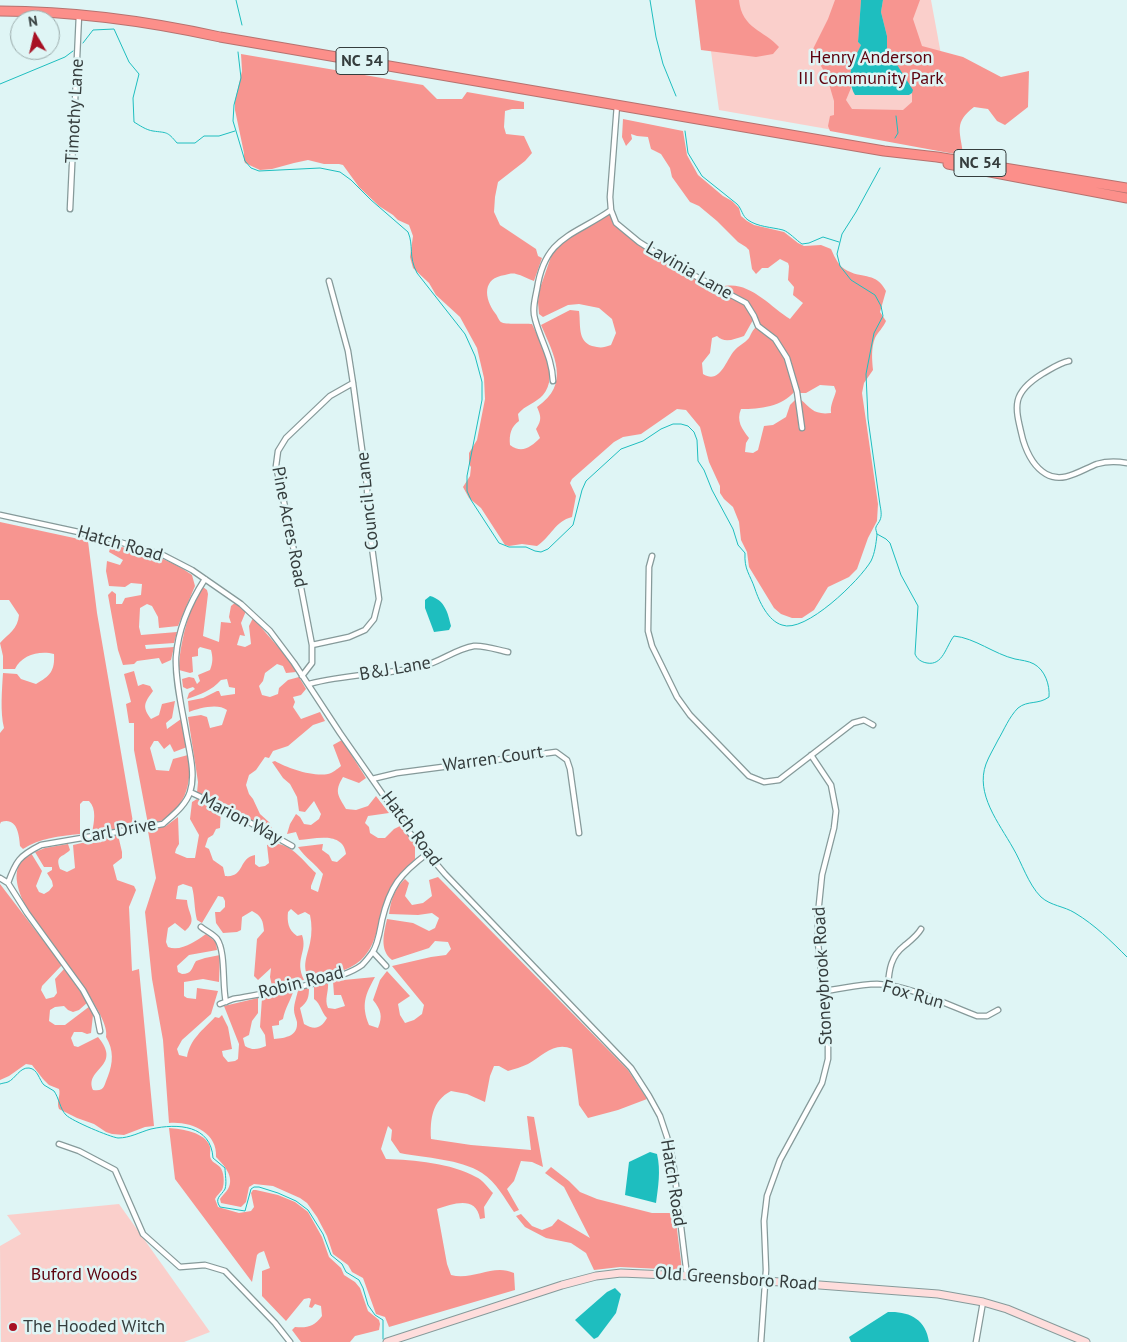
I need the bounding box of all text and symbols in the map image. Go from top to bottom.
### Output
north arrow [10,10,60,60]
text: N [27,12,39,31]
park label: Henry Anderson III Community Park [798,47,944,90]
road number: NC 54 [336,48,388,74]
street label: Timothy Lane [61,58,89,164]
road number: NC 54 [954,150,1006,177]
street label: Lavinia Lane [642,237,736,305]
street label: Council Lane [352,451,384,551]
street label: Pine Acres Road [267,465,311,589]
street label: Hatch Road [75,522,165,566]
street label: B&J Lane [358,652,432,686]
street label: Warren Court [442,741,544,777]
street label: Hatch Road [376,787,446,871]
street label: Marion Way [196,788,286,850]
street label: Carl Drive [80,814,158,848]
street label: Stoneybrook Road [809,906,837,1046]
street label: Robin Road [256,962,346,1004]
street label: Fox Run [880,976,946,1014]
street label: Hatch Road [655,1138,691,1228]
street label: Old Greensboro Road [654,1263,818,1295]
park label: Buford Woods [31,1264,137,1286]
place label: The Hooded Witch [23,1316,165,1338]
marker: The Hooded Witch [7,1321,19,1333]

